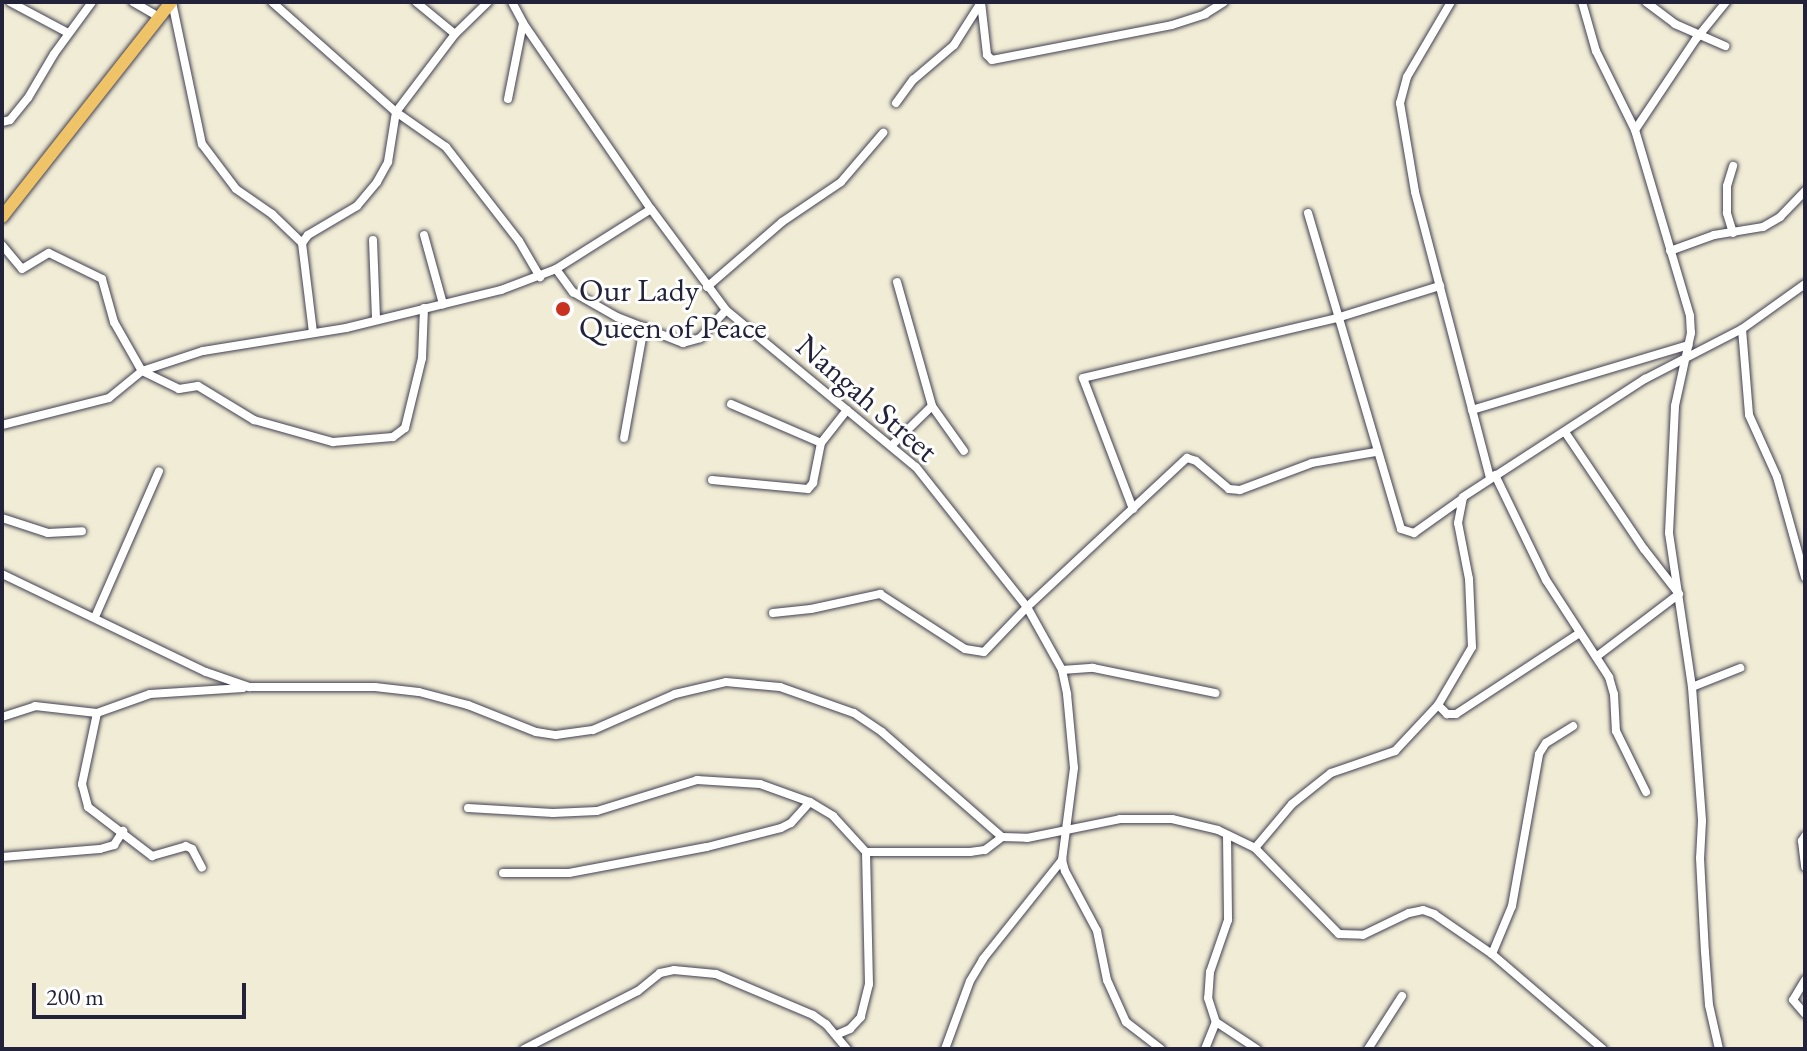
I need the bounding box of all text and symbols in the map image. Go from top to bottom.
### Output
place label: Our Lady Queen of Peace [579,272,767,347]
marker: Our Lady Queen of Peace [554,300,572,318]
street label: Nangah Street [788,326,946,470]
scale bar [36,967,250,1017]
text: 200 m [46,981,104,1012]

